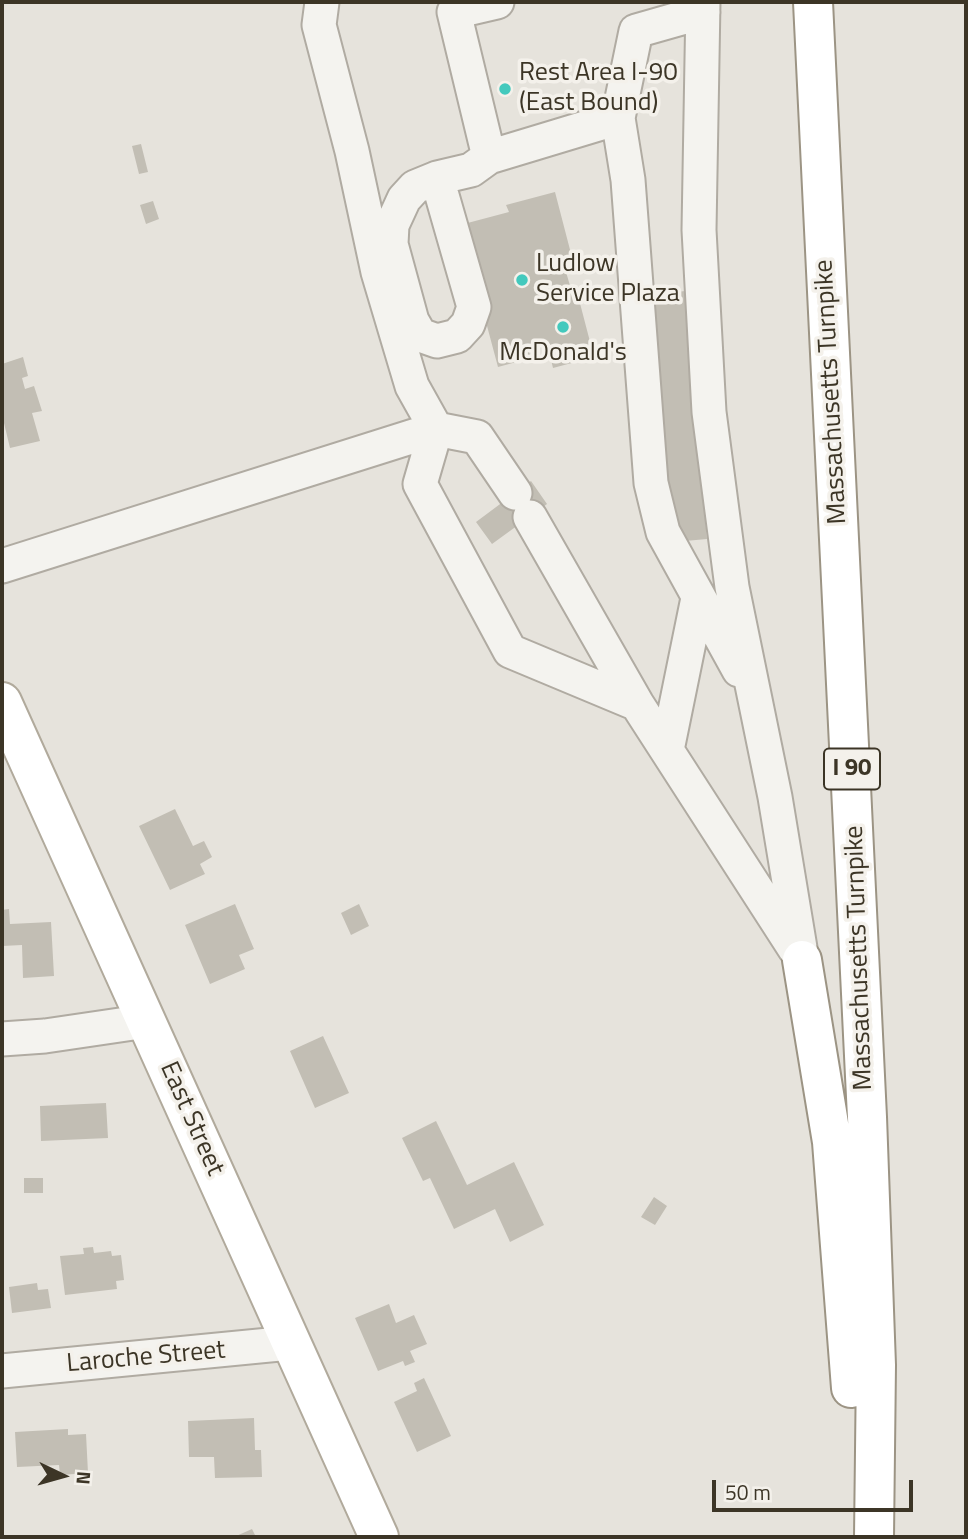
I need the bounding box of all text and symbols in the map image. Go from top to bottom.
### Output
place label: Rest Area I-90 (East Bound) [519,58,678,119]
marker: Rest Area I-90 (East Bound) [497,81,513,97]
place label: Ludlow Service Plaza [536,249,680,310]
street label: Massachusetts Turnpike [809,259,855,525]
marker: Ludlow Service Plaza [514,272,530,288]
marker: McDonald's [555,319,571,335]
place label: McDonald's [499,338,627,370]
road number: I 90 [824,748,880,790]
street label: Massachusetts Turnpike [840,825,880,1091]
street label: East Street [152,1057,230,1181]
street label: Laroche Street [65,1336,227,1380]
north arrow [28,1441,98,1511]
scale bar [716,1466,917,1510]
text: N [69,1470,99,1486]
text: 50 m [725,1476,771,1508]

